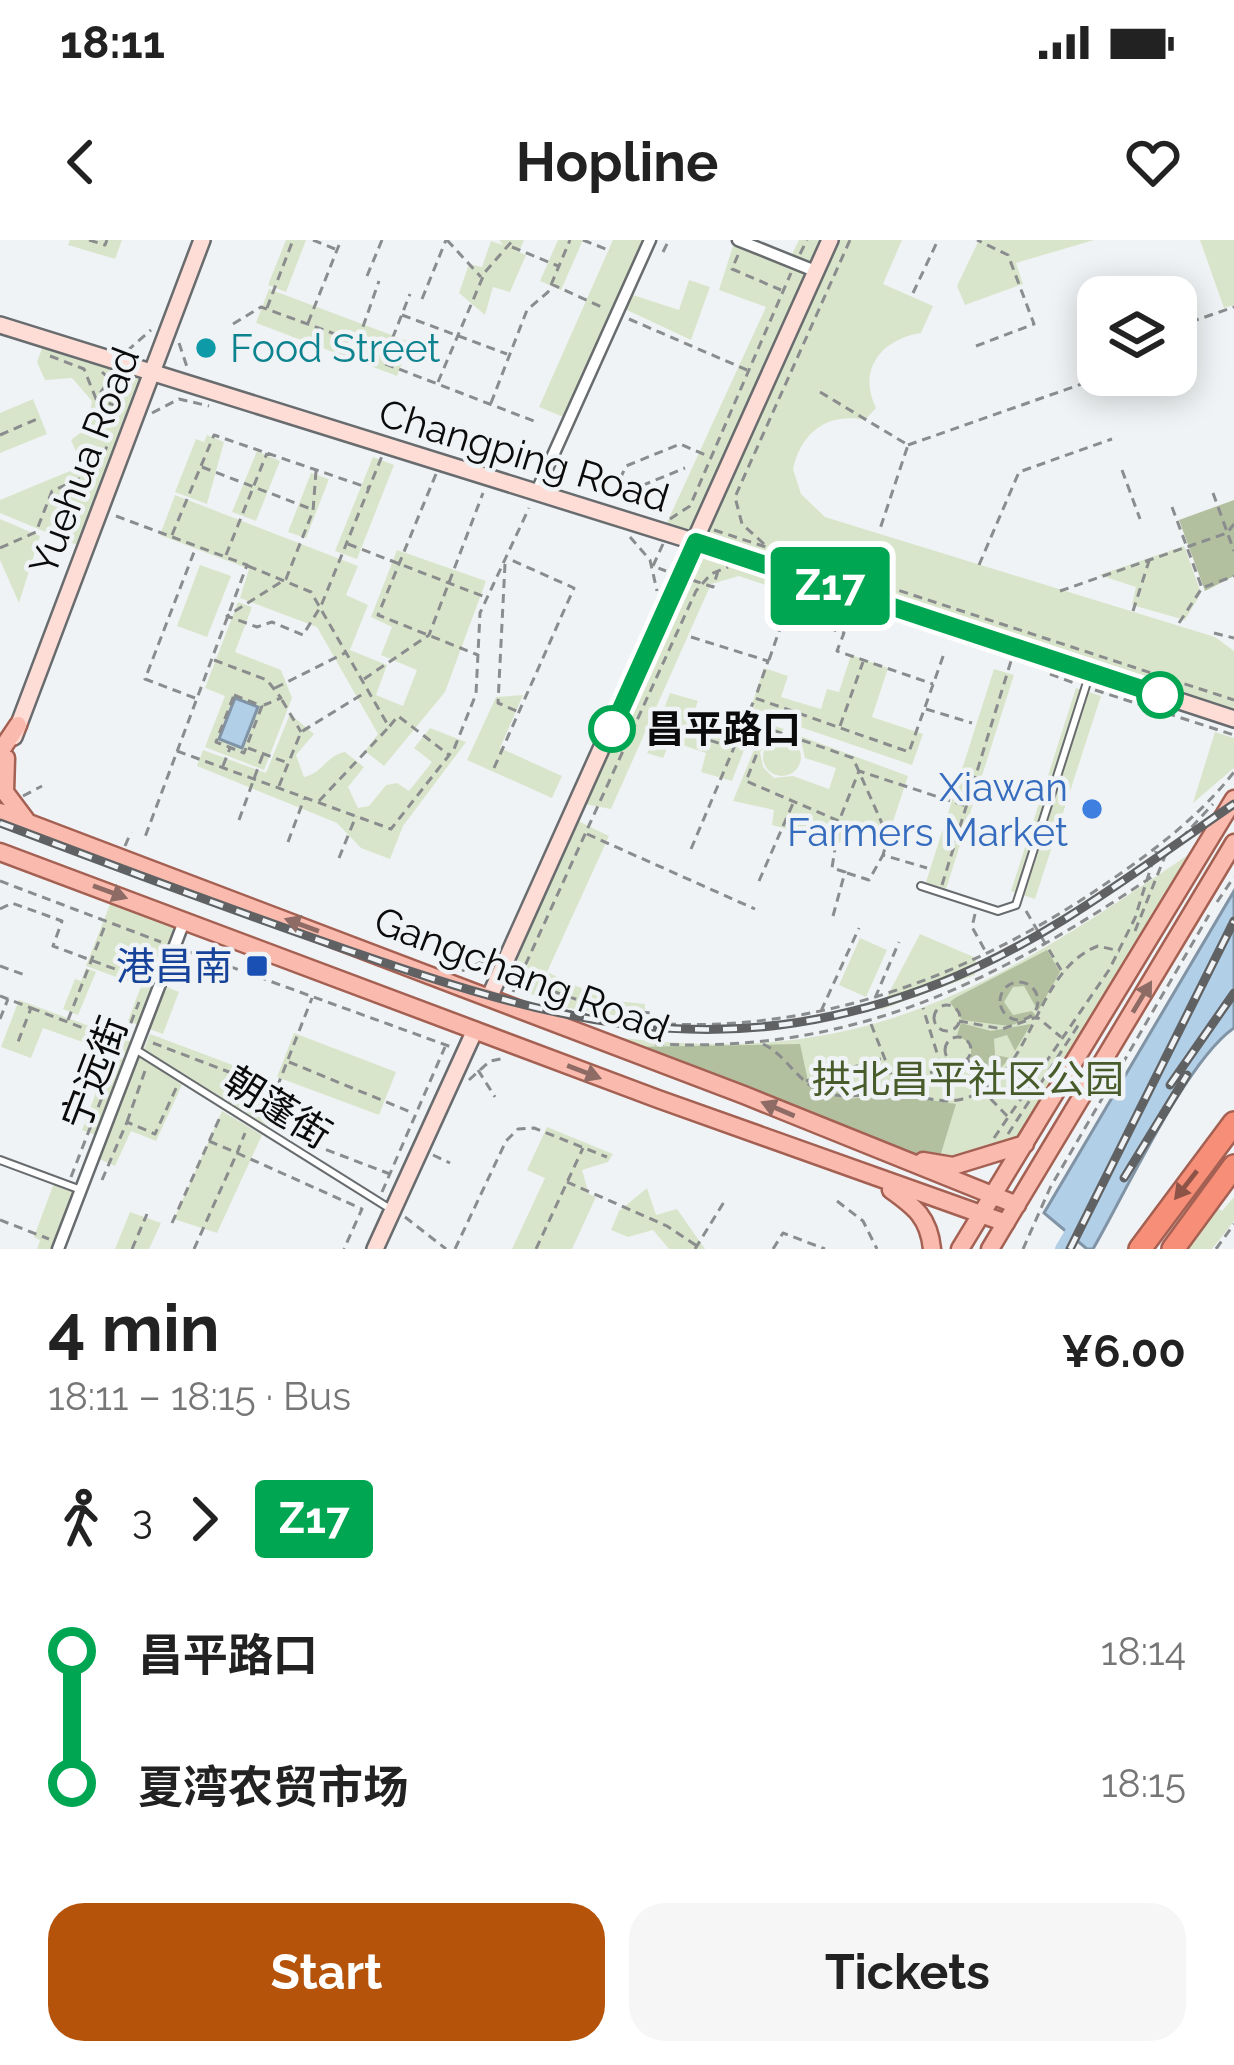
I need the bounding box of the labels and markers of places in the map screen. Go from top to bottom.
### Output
place label: Food Street [230,325,440,371]
marker: Food Street [193,335,219,361]
unlabelled marker [1138,673,1182,717]
place label: 昌平路口 [645,706,801,752]
marker: 昌平路口 [590,707,634,751]
place label: Xiawan Farmers Market [787,764,1068,855]
marker: Xiawan Farmers Market [1079,796,1105,822]
place label: 港昌南 [116,943,233,989]
marker: 港昌南 [244,953,270,979]

